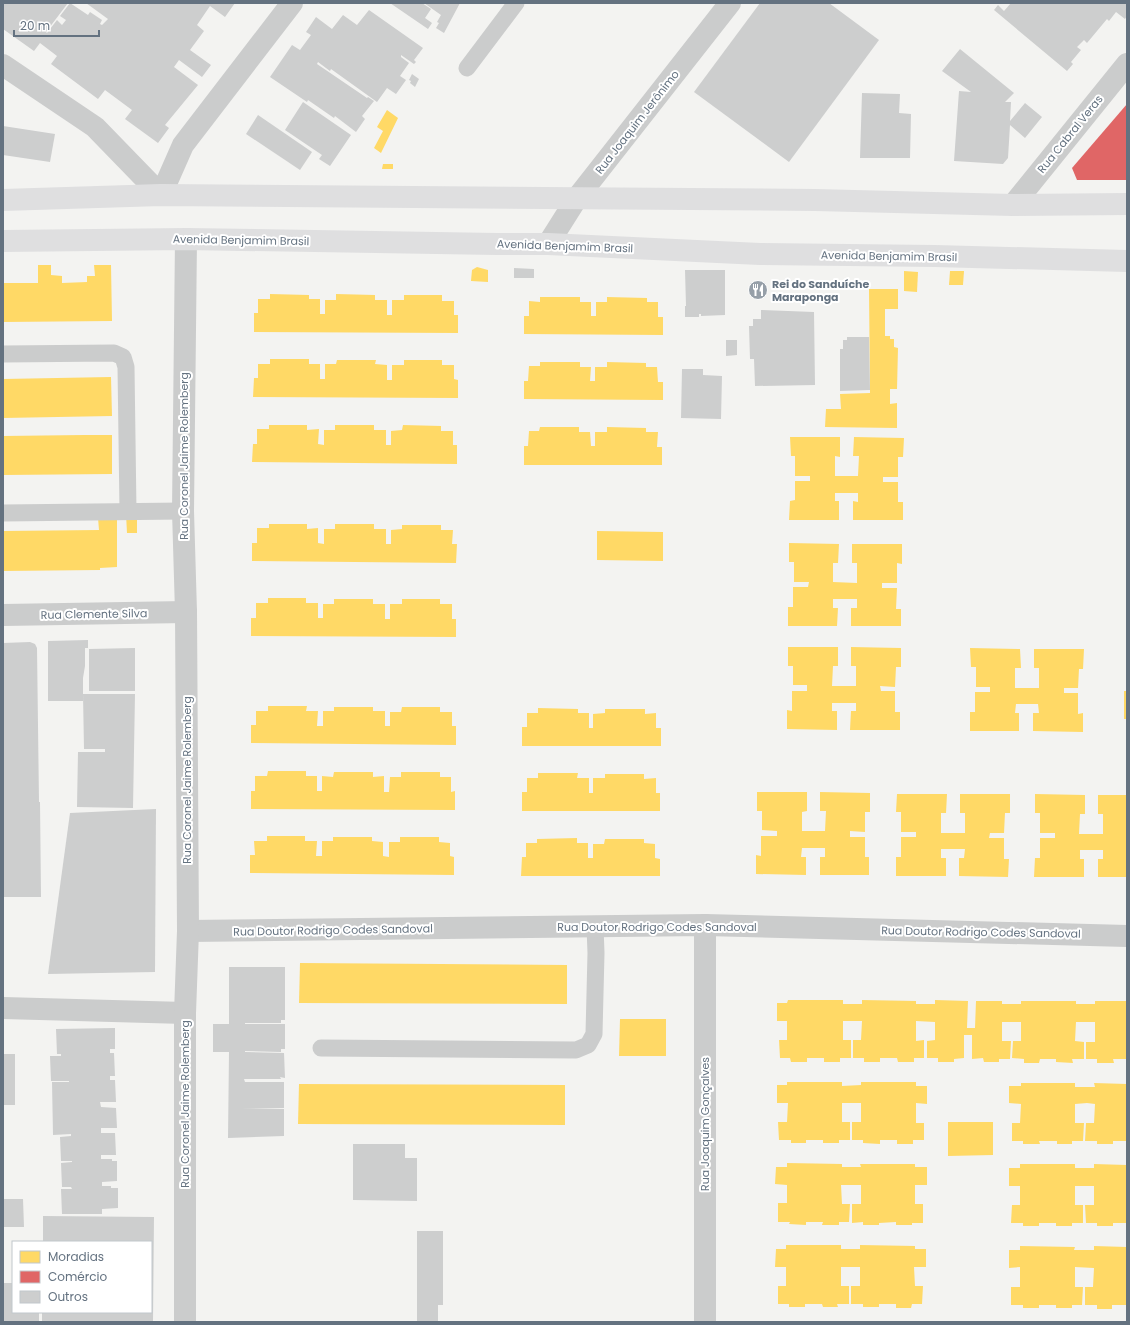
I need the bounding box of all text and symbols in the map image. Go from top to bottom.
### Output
scale bar [14,12,99,38]
text: 20 m [20,17,50,34]
street label: Rua Joaquim Jerônimo [591,67,683,177]
street label: Rua Cabral Veras [1034,91,1107,176]
street label: Avenida Benjamim Brasil [173,231,309,249]
street label: Avenida Benjamim Brasil [497,236,633,256]
street label: Avenida Benjamim Brasil [821,247,957,265]
place label: Rei do Sanduíche Maraponga [772,276,869,305]
restaurant icon: Rei do Sanduíche Maraponga [747,279,769,301]
street label: Rua Coronel Jaime Rolemberg [176,372,192,540]
street label: Rua Clemente Silva [41,605,147,623]
street label: Rua Coronel Jaime Rolemberg [179,696,195,864]
street label: Rua Doutor Rodrigo Codes Sandoval [557,919,757,935]
street label: Rua Doutor Rodrigo Codes Sandoval [233,920,433,940]
street label: Rua Doutor Rodrigo Codes Sandoval [881,922,1081,942]
street label: Rua Coronel Jaime Rolemberg [177,1020,193,1188]
street label: Rua Joaquim Gonçalves [697,1057,713,1191]
legend [12,1241,152,1313]
text: Moradias [48,1248,104,1265]
text: Comércio [48,1268,107,1285]
text: Outros [48,1288,88,1305]

